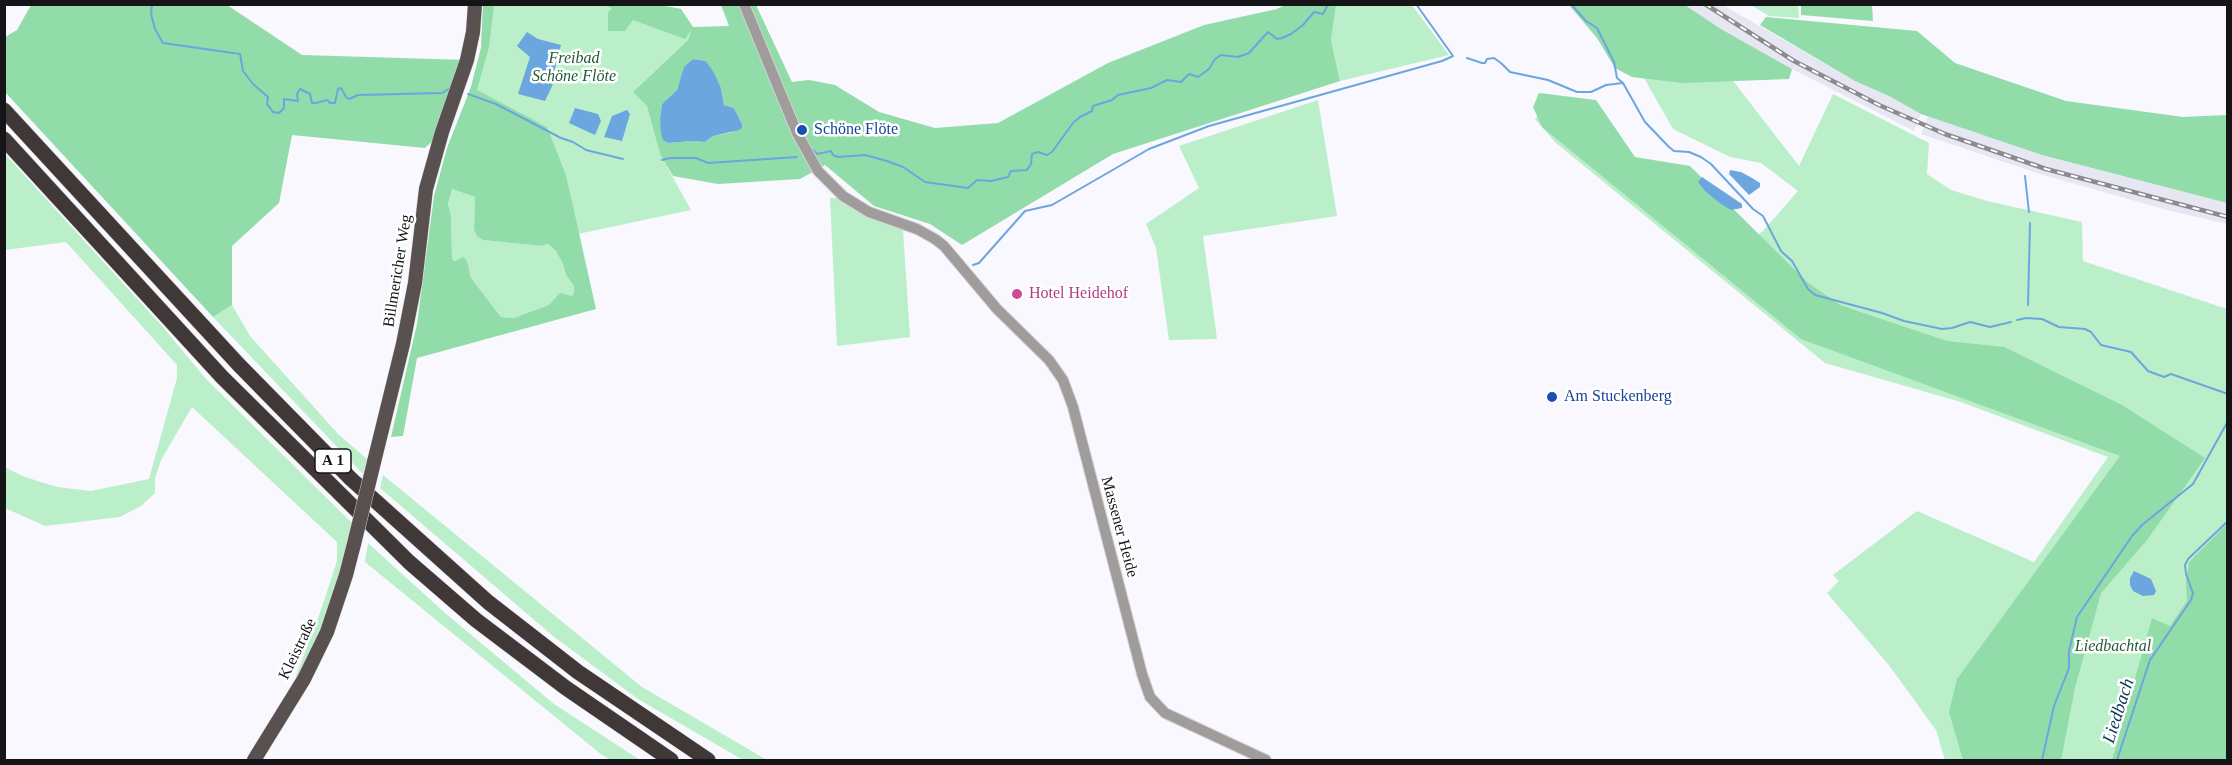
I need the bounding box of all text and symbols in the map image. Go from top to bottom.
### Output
park label: Freibad Schöne Flöte [532,49,616,87]
place label: Schöne Flöte [814,120,898,140]
marker: Schöne Flöte [795,123,809,137]
street label: Billmericher Weg [380,213,416,329]
place label: Hotel Heidehof [1029,284,1128,304]
marker: Hotel Heidehof [1010,287,1024,301]
place label: Am Stuckenberg [1564,387,1672,407]
marker: Am Stuckenberg [1545,390,1559,404]
road number: A 1 [315,449,351,473]
street label: Massener Heide [1096,475,1142,579]
street label: Kleistraße [275,615,321,683]
park label: Liedbachtal [2075,637,2151,657]
water label: Liedbach [2098,676,2140,746]

